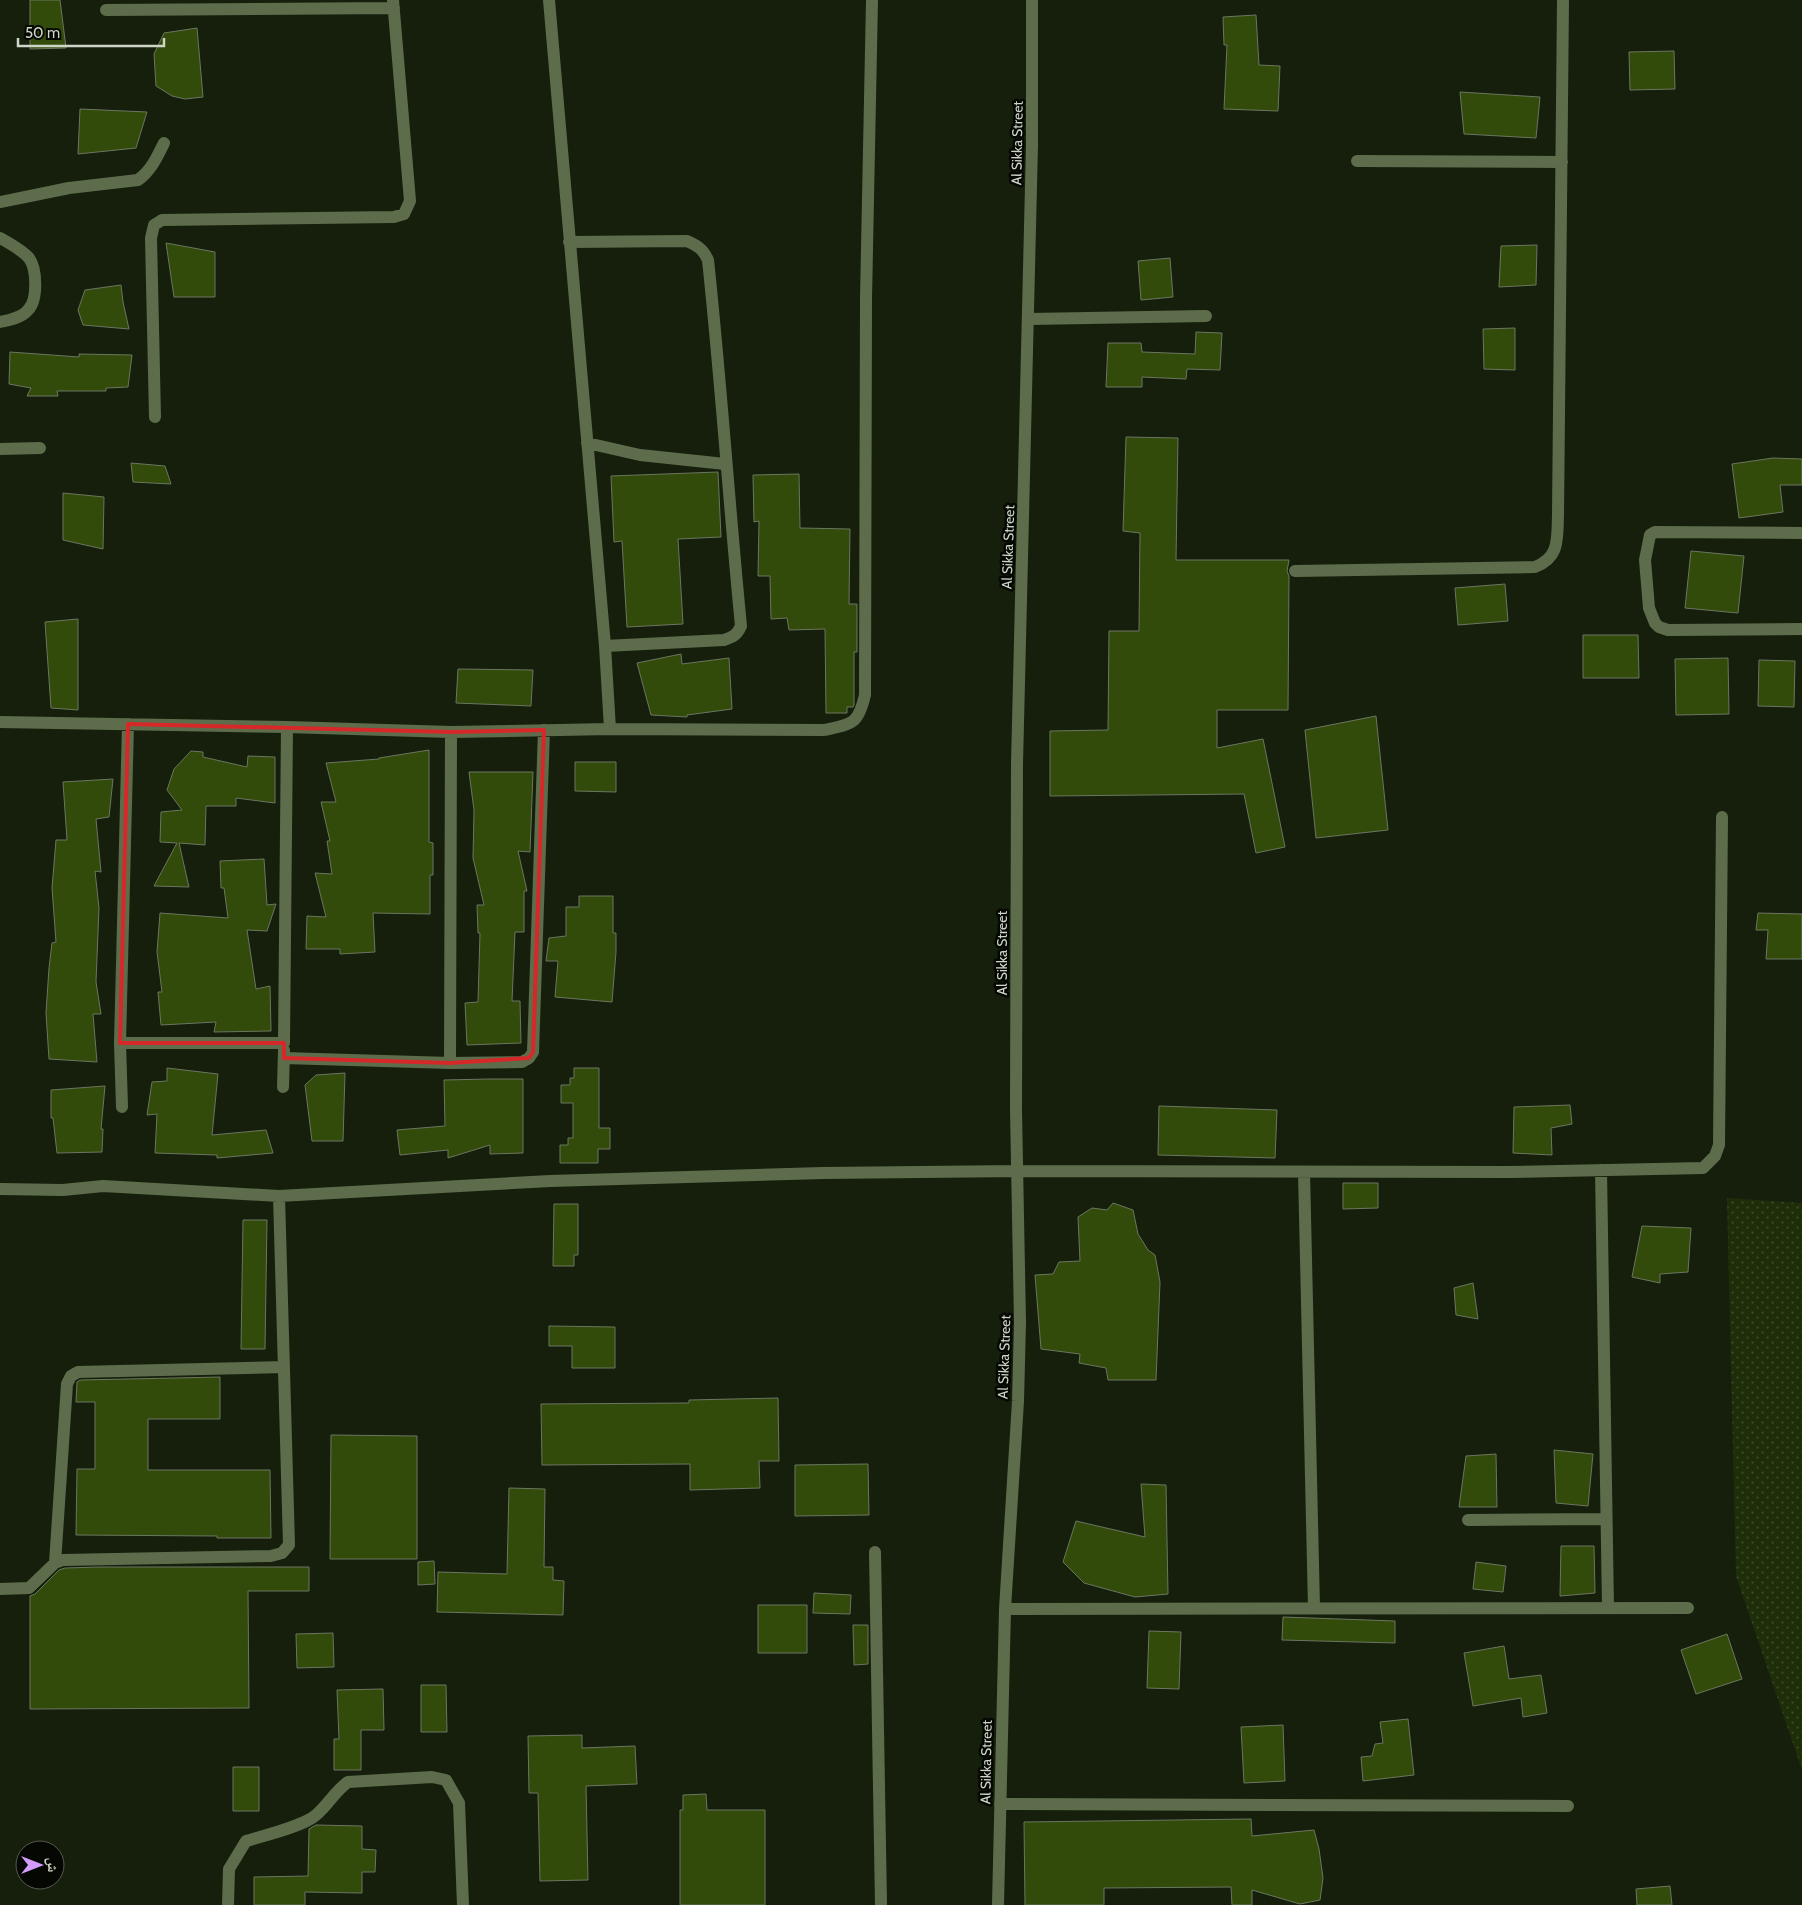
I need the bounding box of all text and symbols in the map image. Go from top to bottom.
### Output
scale bar [18,15,164,47]
text: 50 m [25,24,60,42]
street label: Al Sikka Street [1007,100,1027,185]
street label: Al Sikka Street [998,504,1018,589]
street label: Al Sikka Street [993,911,1011,995]
street label: Al Sikka Street [994,1314,1014,1399]
street label: Al Sikka Street [976,1719,996,1804]
north arrow [15,1840,65,1890]
text: ش [44,1858,62,1873]

